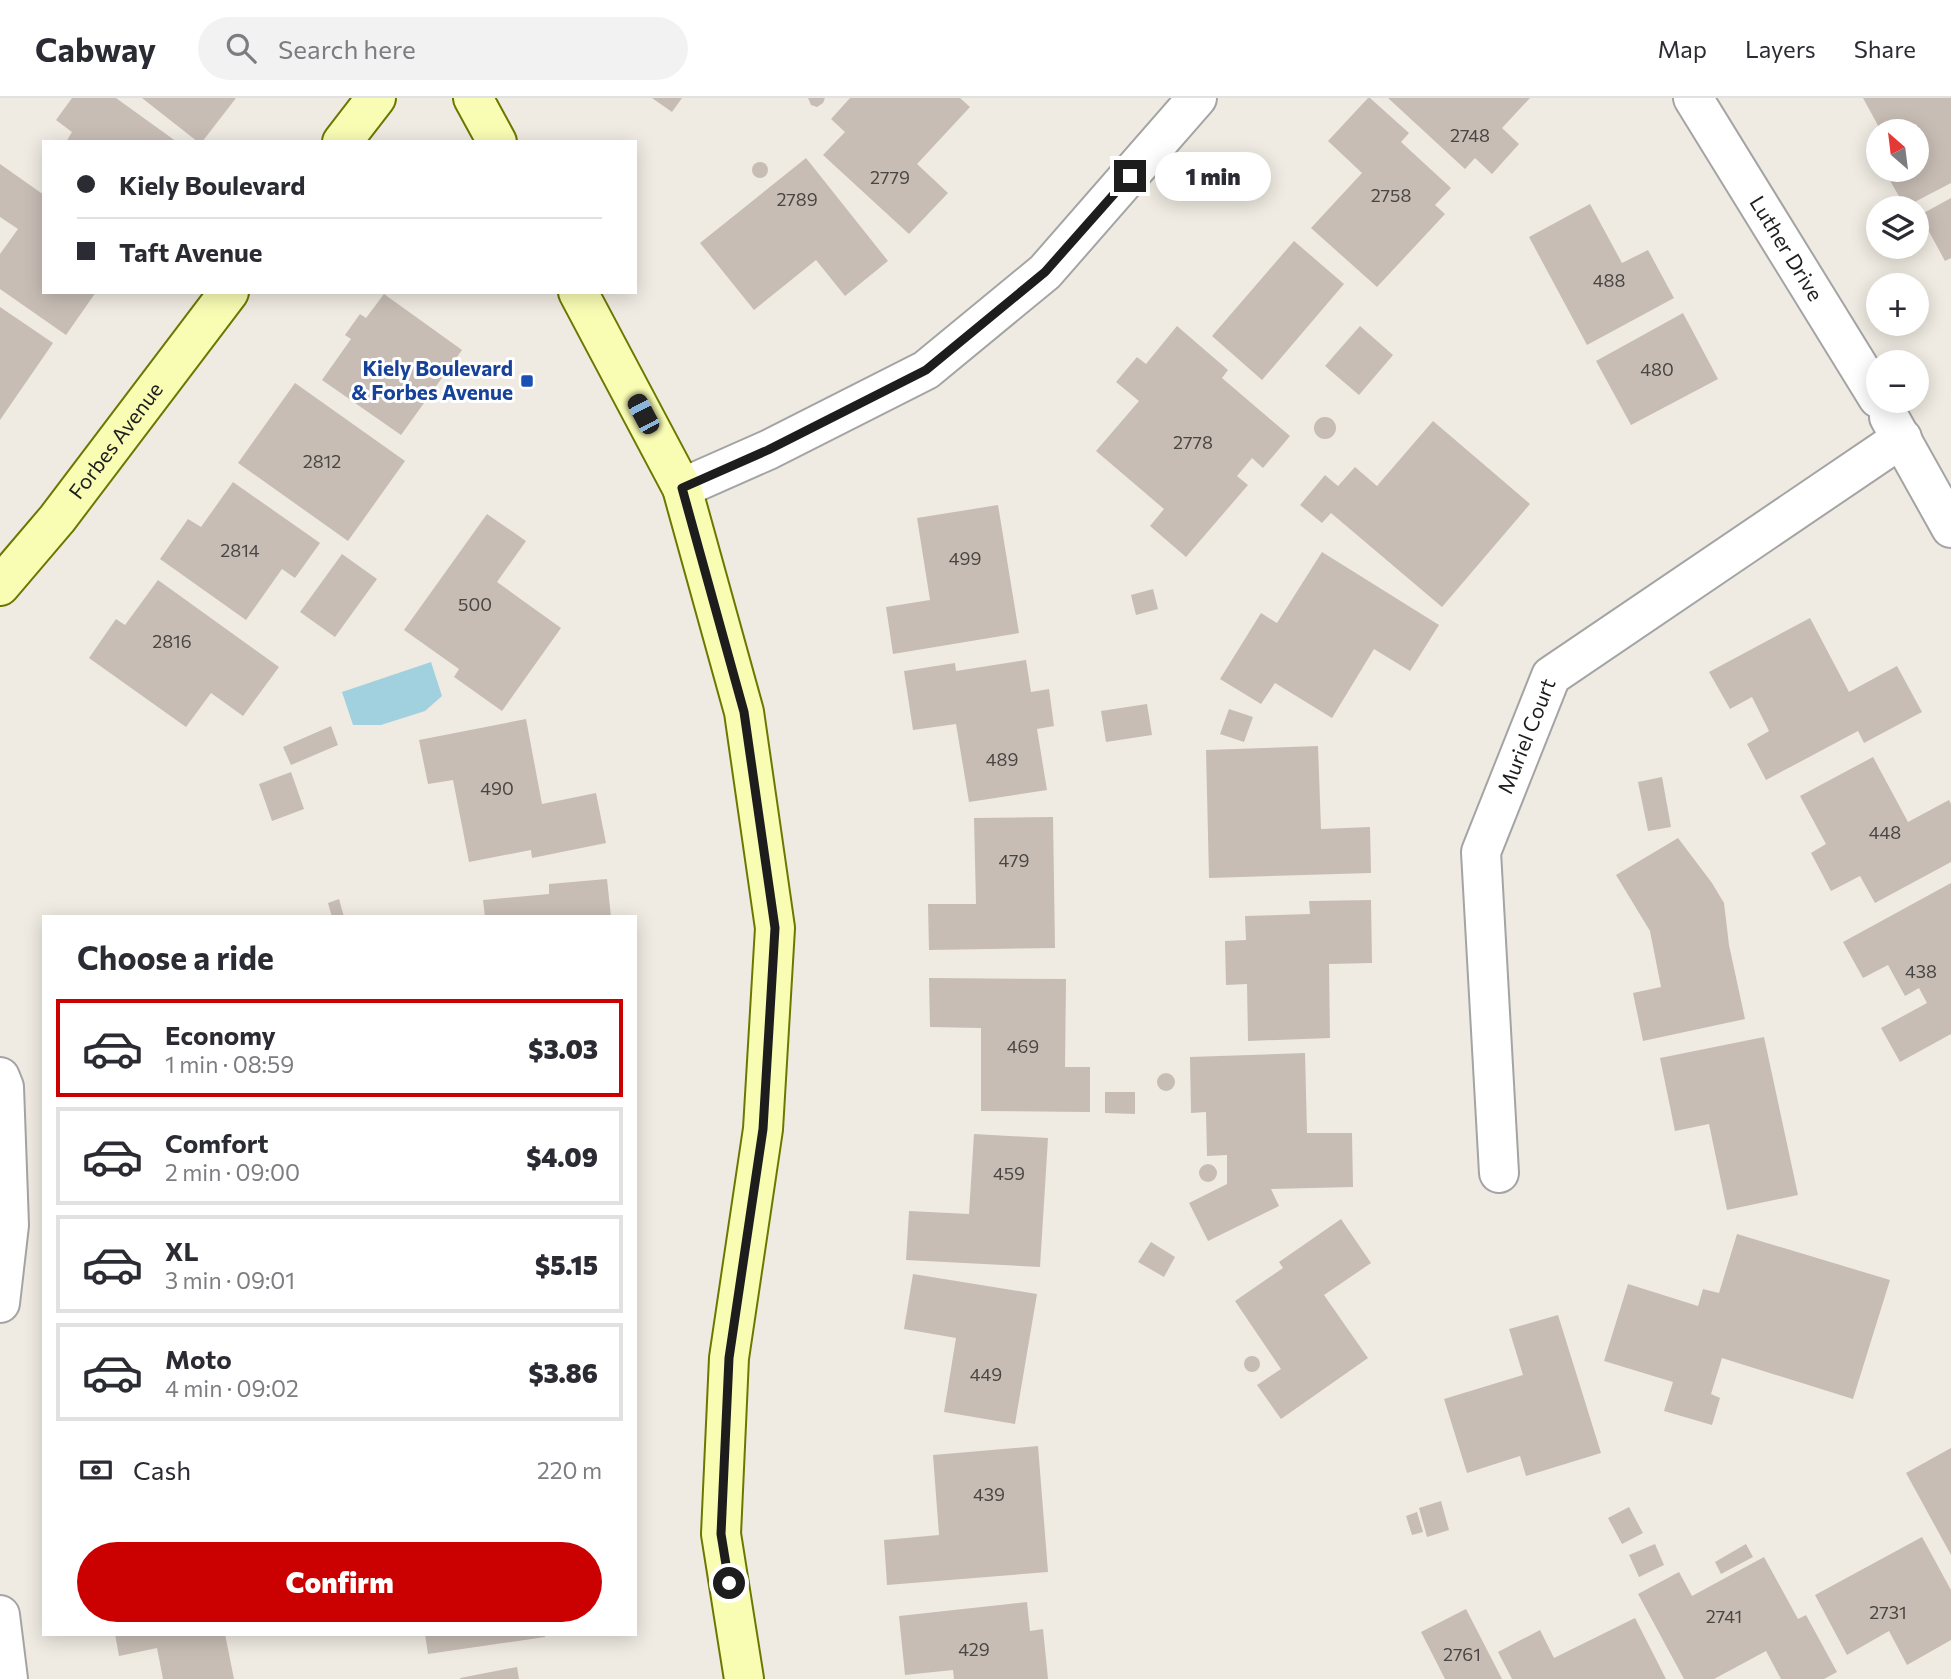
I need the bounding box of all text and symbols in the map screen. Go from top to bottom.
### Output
search box [198,17,688,80]
text: Cabway [35,28,156,69]
icon: search [222,29,260,67]
text: Search here [278,33,416,64]
text: Map [1658,34,1707,63]
text: Layers [1745,34,1816,63]
text: Share [1854,34,1916,63]
north arrow [1866,119,1928,182]
map controls [1866,119,1929,413]
house number: 2748 [1450,124,1490,146]
callout: 1 min [1154,152,1270,200]
route end [1114,160,1146,192]
text: 1 min [1185,162,1241,190]
house number: 2779 [870,166,910,188]
text: Kiely Boulevard [119,169,306,200]
house number: 2758 [1371,184,1411,206]
house number: 2789 [776,188,818,210]
street label: Luther Drive [1745,191,1829,305]
button: layers [1866,196,1929,259]
text: Taft Avenue [119,236,263,267]
house number: 488 [1593,269,1625,291]
button: + [1866,273,1929,336]
button: − [1866,350,1929,413]
place label: Kiely Boulevard & Forbes Avenue [351,355,513,404]
house number: 480 [1640,358,1674,380]
marker: Kiely Boulevard & Forbes Avenue [519,373,535,389]
street label: Forbes Avenue [63,377,167,503]
car [624,391,663,437]
house number: 2778 [1173,431,1213,453]
house number: 2812 [303,450,341,472]
house number: 2814 [220,539,260,561]
house number: 499 [949,547,981,569]
house number: 500 [458,593,492,615]
house number: 2816 [152,630,192,652]
street label: Muriel Court [1492,675,1560,797]
house number: 489 [986,748,1018,770]
house number: 490 [480,777,514,799]
house number: 448 [1869,821,1901,843]
house number: 479 [999,849,1029,871]
text: Choose a ride [77,937,274,977]
house number: 438 [1905,960,1937,982]
icon: car [81,1017,144,1080]
text: Economy [165,1019,276,1050]
text: $3.03 [528,1033,598,1064]
house number: 469 [1007,1035,1039,1057]
text: 1 min · 08:59 [165,1050,294,1078]
icon: car [81,1125,144,1188]
text: Comfort [165,1127,268,1158]
text: $4.09 [526,1141,598,1172]
text: 2 min · 09:00 [165,1158,300,1186]
house number: 459 [993,1162,1025,1184]
icon: car [81,1233,144,1296]
text: XL [165,1235,199,1266]
text: $5.15 [535,1249,598,1280]
text: 3 min · 09:01 [165,1266,295,1294]
icon: car [81,1341,144,1404]
text: Moto [165,1343,232,1374]
text: $3.86 [528,1357,598,1388]
house number: 449 [970,1363,1002,1385]
text: 4 min · 09:02 [165,1374,299,1402]
icon: cash [77,1451,115,1489]
text: Cash [133,1454,191,1485]
text: 220 m [537,1456,602,1484]
house number: 439 [973,1483,1005,1505]
button: Confirm [77,1542,602,1622]
route start [713,1567,745,1599]
house number: 2731 [1869,1601,1907,1623]
house number: 2741 [1706,1605,1742,1627]
house number: 429 [958,1638,990,1660]
house number: 2761 [1443,1643,1481,1665]

